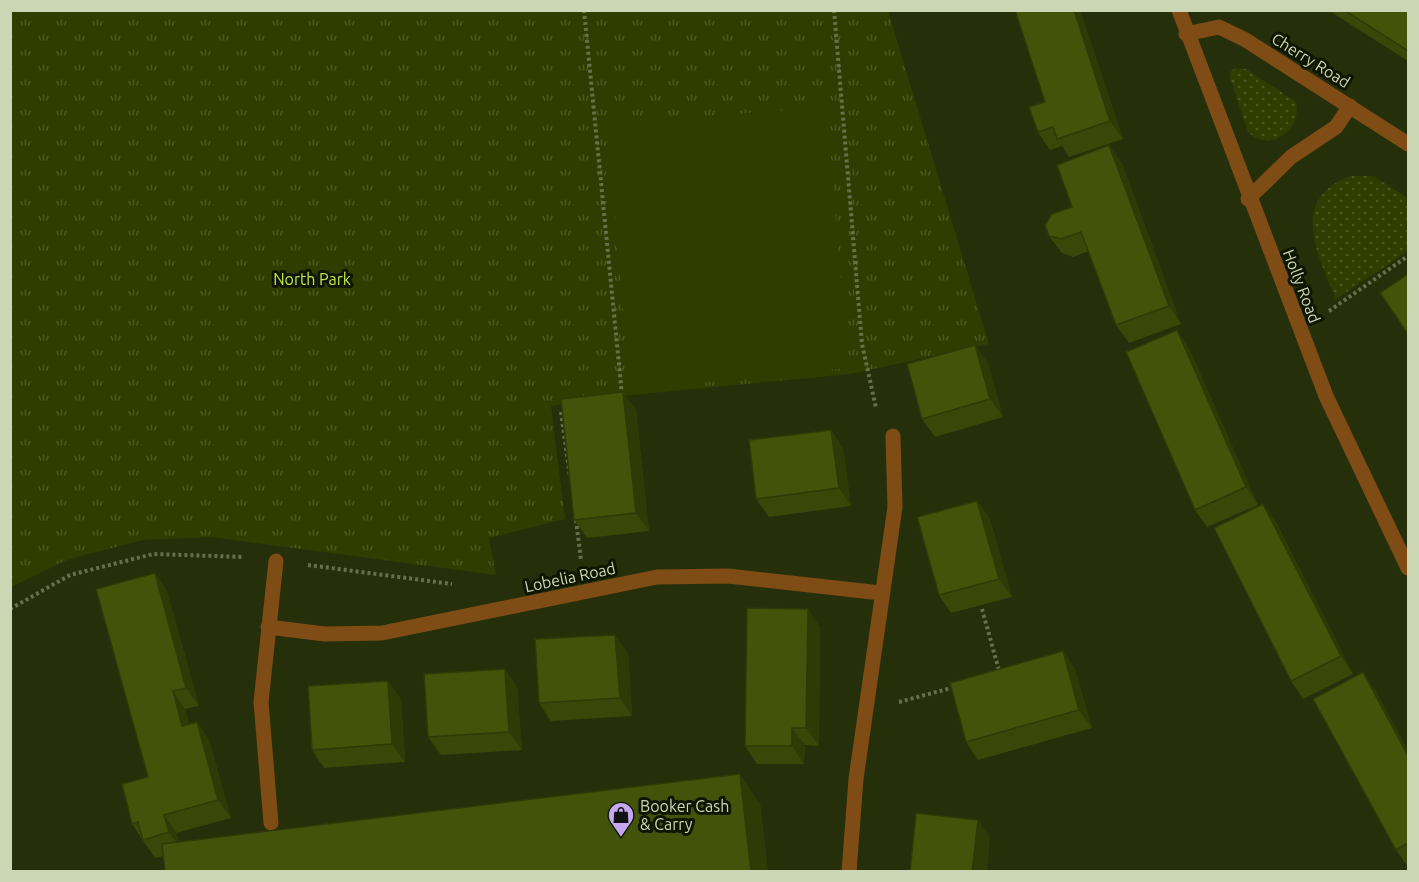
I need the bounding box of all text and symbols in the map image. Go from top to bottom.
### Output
street label: Cherry Road [1269,29,1353,91]
street label: Holly Road [1280,247,1324,325]
park label: North Park [273,270,351,288]
street label: Lobelia Road [523,559,617,595]
place label: Booker Cash & Carry [640,797,729,833]
shop icon: Booker Cash & Carry [606,800,636,838]

